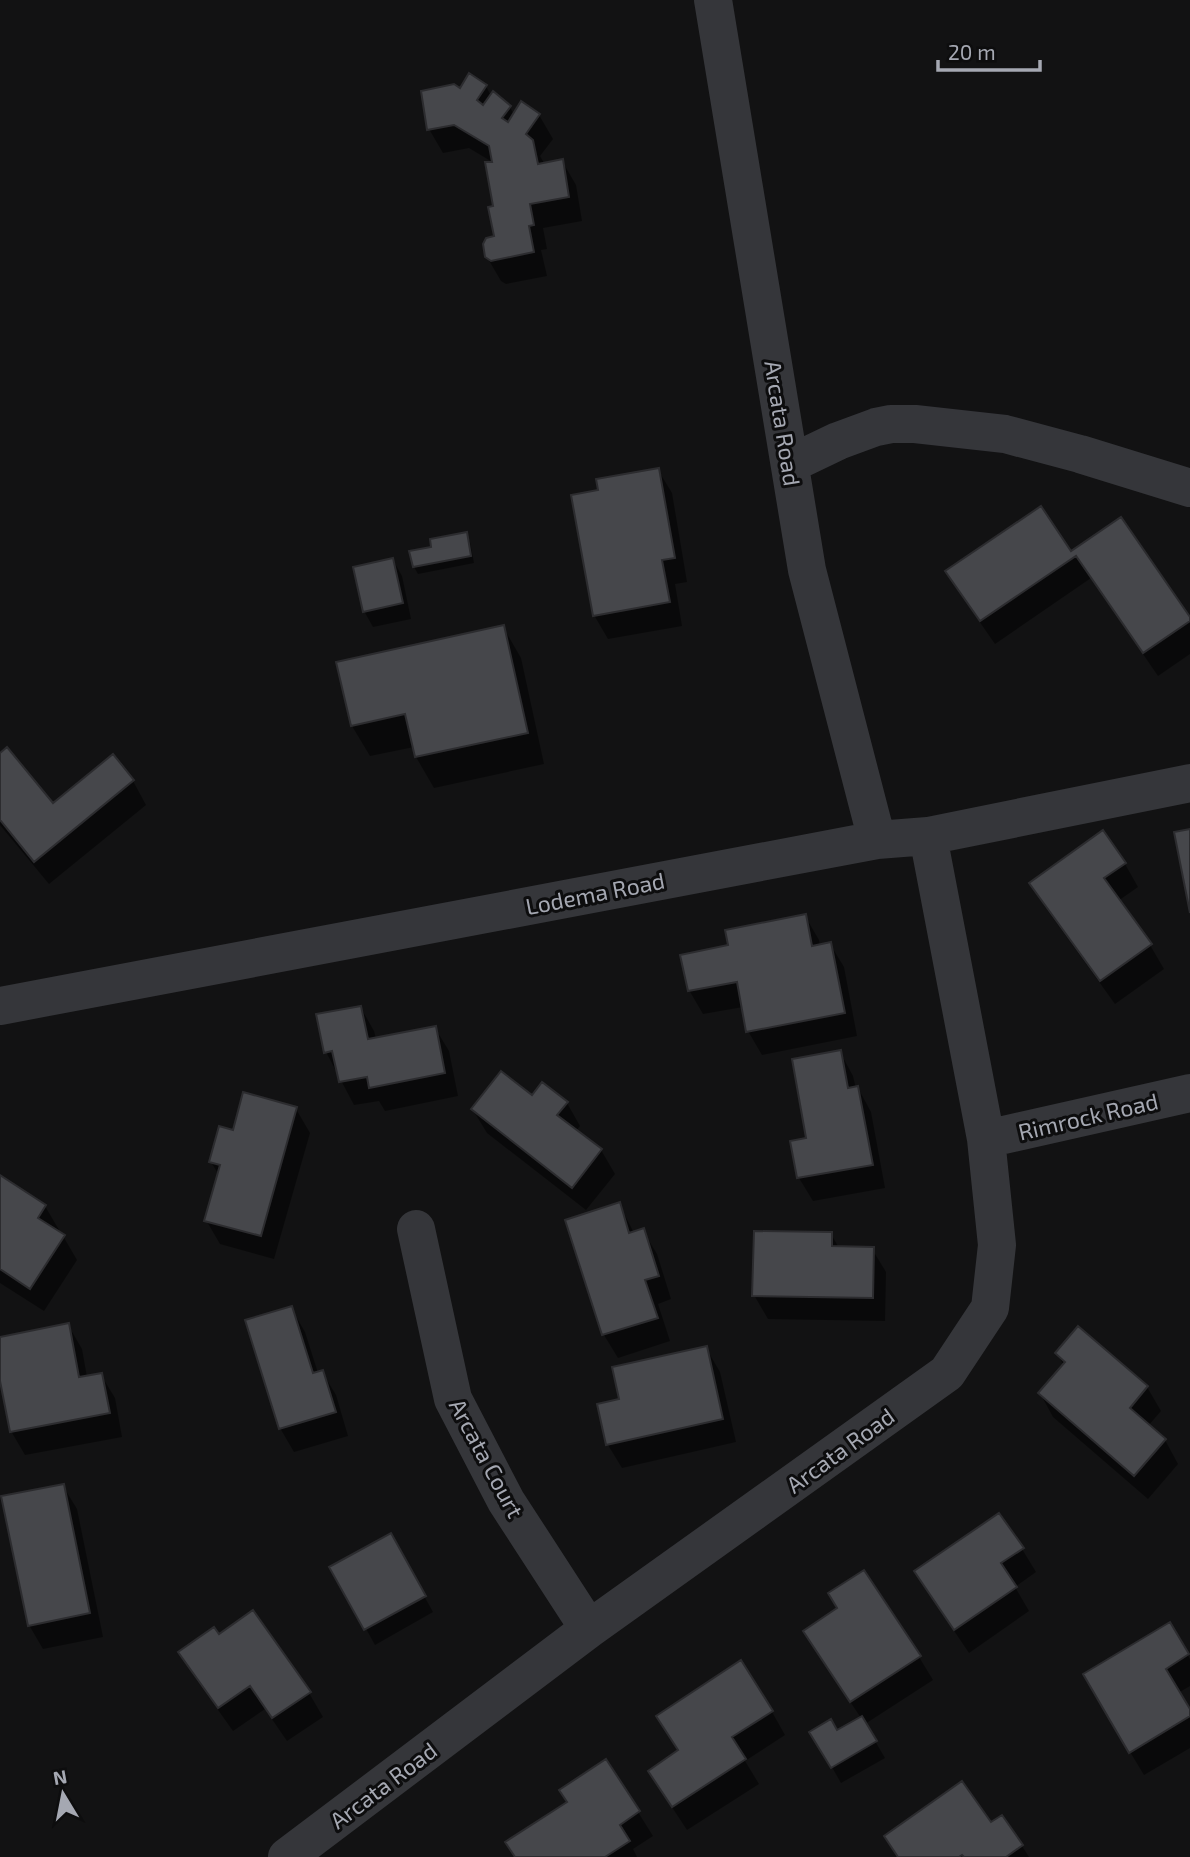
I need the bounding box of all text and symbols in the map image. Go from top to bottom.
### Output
scale bar [938,28,1040,72]
text: 20 m [948,39,996,64]
street label: Arcata Road [759,358,807,488]
street label: Lodema Road [523,866,667,920]
street label: Rimrock Road [1015,1086,1161,1146]
street label: Arcata Court [444,1394,530,1523]
street label: Arcata Road [781,1401,899,1499]
street label: Arcata Road [324,1736,442,1834]
north arrow [28,1759,98,1829]
text: N [51,1764,69,1789]

